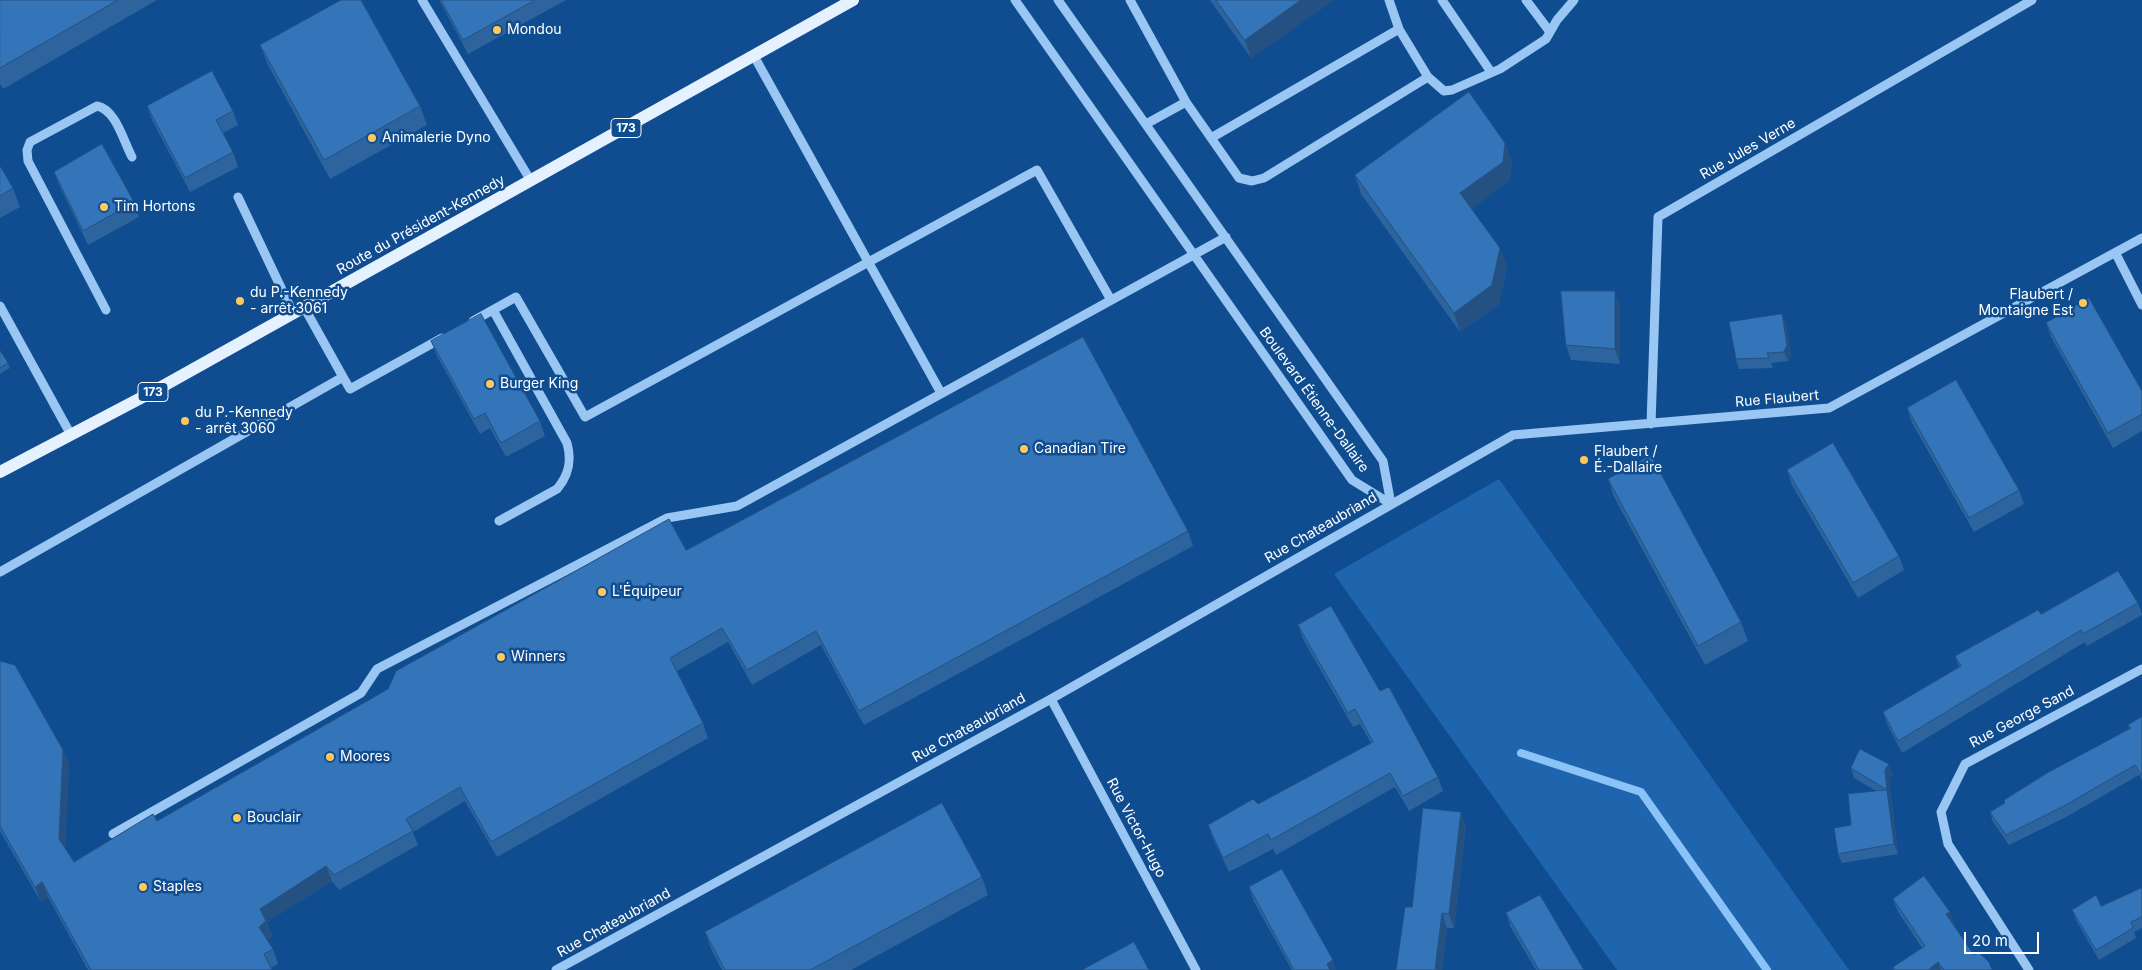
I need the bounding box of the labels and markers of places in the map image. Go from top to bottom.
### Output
place label: Mondou [507,22,562,38]
marker: Mondou [491,24,503,36]
place label: Animalerie Dyno [382,130,491,146]
marker: Animalerie Dyno [366,132,378,144]
place label: Tim Hortons [114,199,195,215]
marker: Tim Hortons [98,201,110,213]
place label: du P.-Kennedy - arrêt 3061 [250,285,348,318]
place label: Flaubert / Montaigne Est [1978,287,2073,320]
marker: du P.-Kennedy - arrêt 3061 [234,295,246,307]
marker: Flaubert / Montaigne Est [2077,297,2089,309]
place label: Burger King [500,376,578,392]
marker: Burger King [484,378,496,390]
place label: du P.-Kennedy - arrêt 3060 [195,405,293,438]
marker: du P.-Kennedy - arrêt 3060 [179,415,191,427]
place label: Canadian Tire [1034,441,1126,457]
marker: Canadian Tire [1018,443,1030,455]
place label: Flaubert / É.-Dallaire [1594,444,1662,477]
marker: Flaubert / É.-Dallaire [1578,454,1590,466]
place label: L'Équipeur [612,584,682,600]
marker: L'Équipeur [596,586,608,598]
place label: Winners [511,649,566,665]
marker: Winners [495,651,507,663]
place label: Moores [340,749,390,765]
marker: Moores [324,751,336,763]
place label: Bouclair [247,810,301,826]
marker: Bouclair [231,812,243,824]
place label: Staples [153,879,202,895]
marker: Staples [137,881,149,893]

